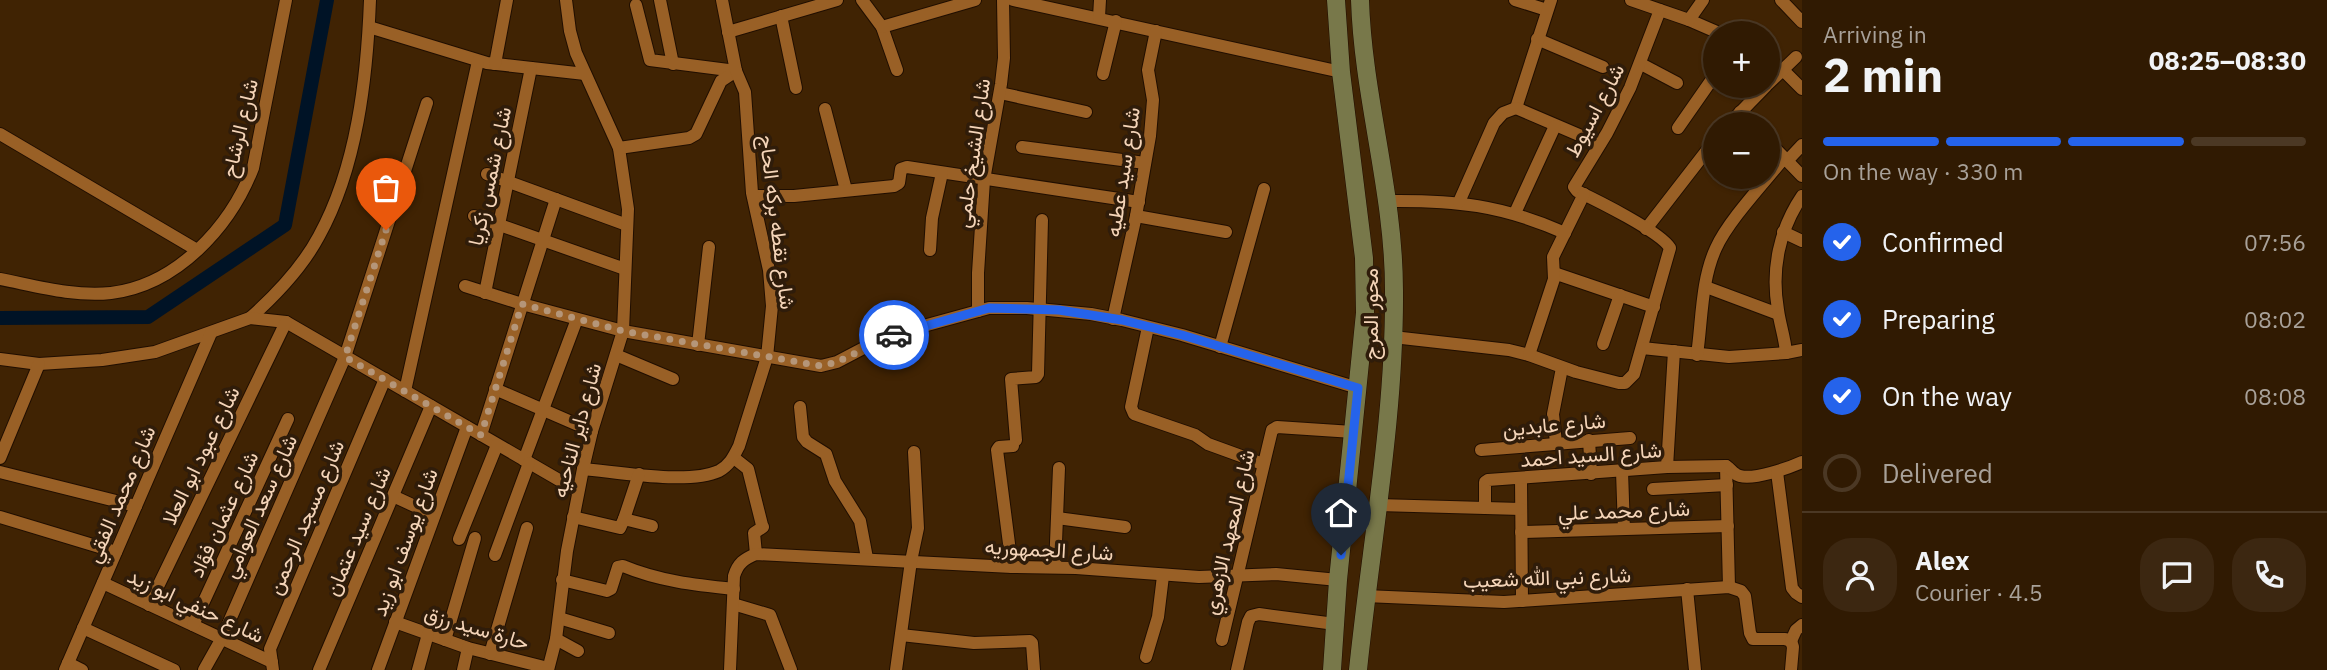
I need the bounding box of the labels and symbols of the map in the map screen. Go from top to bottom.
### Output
street label: شارع اسيوط [1558,58,1631,162]
street label: شارع الرشاح [214,76,265,180]
street label: شارع الشيخ حلمي [948,76,1000,230]
street label: شارع شمس زكريا [461,104,518,248]
street label: شارع سيد عطيه [1098,105,1147,239]
street label: شارع نقطه بركه الحاج [752,133,803,311]
pin [356,158,416,230]
street label: محور المرج [1356,268,1385,360]
courier [859,300,929,370]
street label: شارع داير الناحيه [545,359,608,501]
street label: شارع عبود ابو العلا [154,381,247,529]
street label: شارع عابدين [1501,406,1607,443]
street label: شارع محمد الفقي [79,421,165,568]
street label: شارع سعد العوامي [215,430,307,584]
street label: شارع مسجد الرحمن [260,435,351,599]
street label: شارع السيد احمد [1519,435,1663,474]
street label: شارع عثمان فؤاد [182,446,265,582]
street label: شارع المعهد الازهري [1195,447,1265,618]
street label: شارع سيد عتمان [317,462,398,600]
street label: شارع يوسف ابو زيد [364,464,445,620]
pin [1311,483,1371,555]
street label: شارع محمد علي [1557,494,1691,530]
street label: شارع الجمهوريه [984,532,1114,567]
street label: شارع نبي الله شعيب [1463,560,1632,598]
street label: شارع حنفي ابو زيد [121,561,269,653]
street label: حارة سيد رزق [421,598,533,656]

